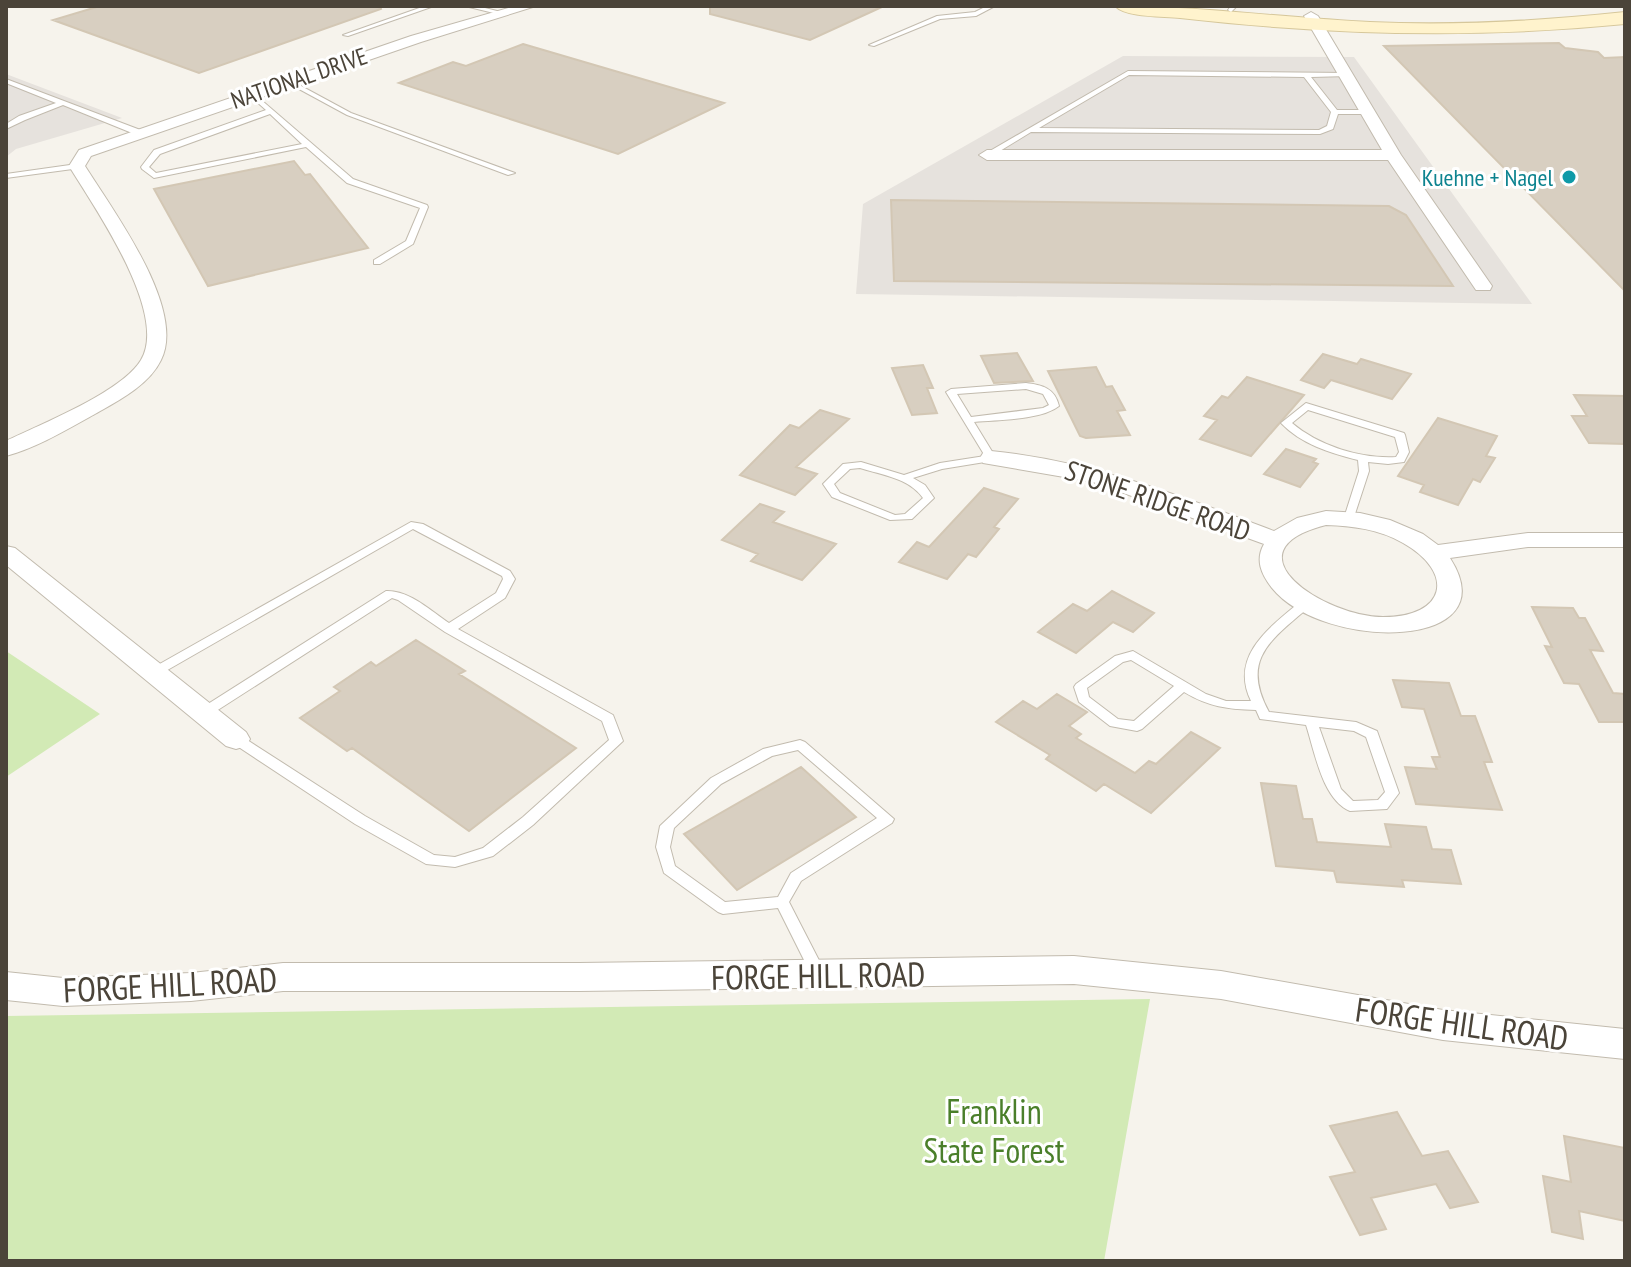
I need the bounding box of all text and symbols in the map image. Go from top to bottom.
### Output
street label: NATIONAL DRIVE [227,40,371,116]
place label: Kuehne + Nagel [1422,162,1553,193]
marker: Kuehne + Nagel [1560,168,1578,186]
street label: STONE RIDGE ROAD [1060,451,1256,549]
street label: FORGE HILL ROAD [711,951,925,999]
street label: FORGE HILL ROAD [62,956,278,1012]
street label: FORGE HILL ROAD [1353,986,1571,1060]
park label: Franklin State Forest [924,1089,1065,1172]

